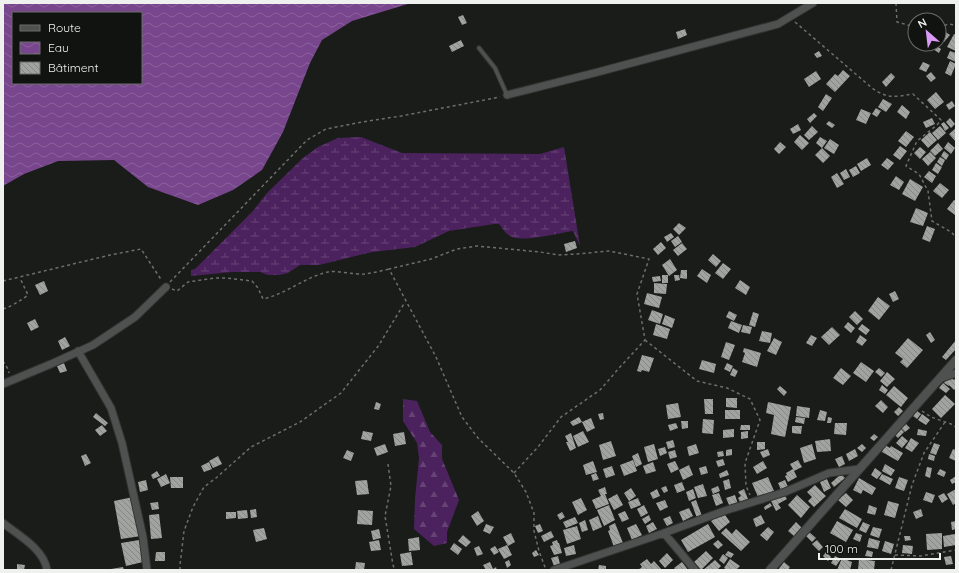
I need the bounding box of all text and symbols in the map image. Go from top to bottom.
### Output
legend [12,12,142,84]
north arrow [907,12,947,52]
text: N [915,15,929,31]
text: Route [48,20,81,35]
text: Eau [48,40,69,55]
text: Bâtiment [48,60,98,75]
scale bar [819,535,940,561]
text: 100 m [825,541,858,556]

